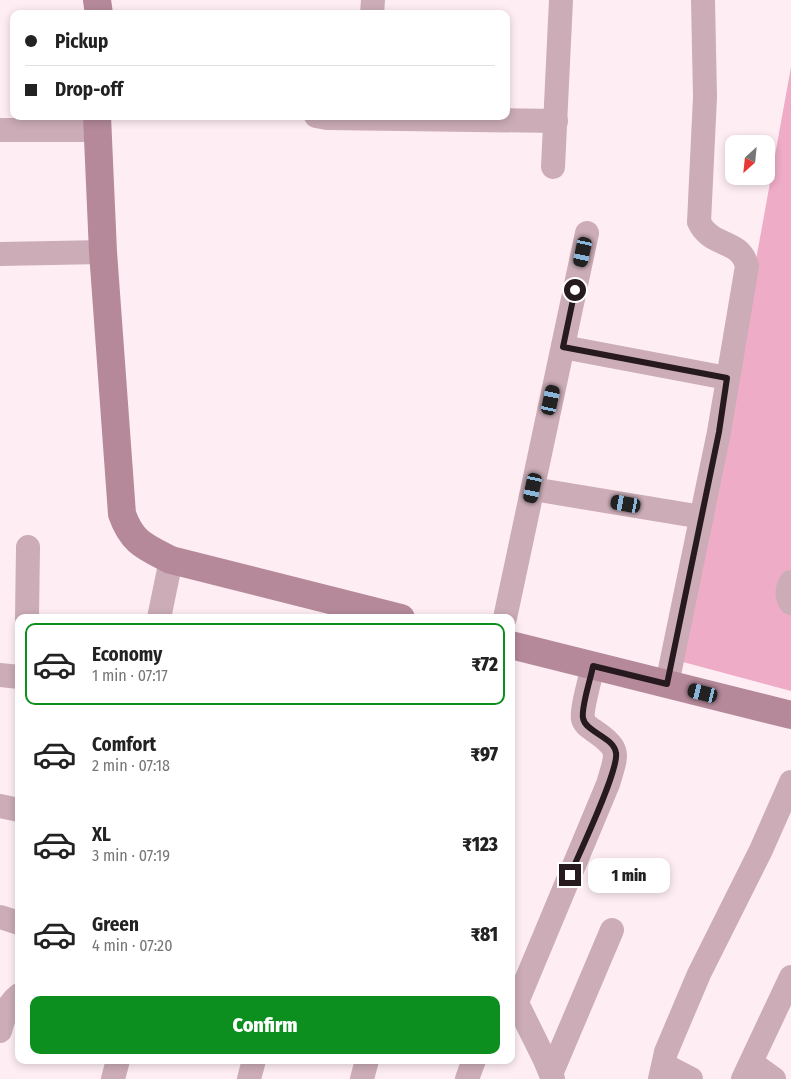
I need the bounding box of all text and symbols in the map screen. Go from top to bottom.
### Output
text: Pickup [55,30,108,53]
text: Drop-off [55,78,123,101]
north arrow [725,135,775,185]
map controls [725,135,775,185]
car [572,236,593,268]
route start [564,279,586,301]
car [540,384,561,416]
car [522,472,543,504]
car [609,494,642,514]
icon: car [32,642,77,687]
text: Economy [92,643,162,666]
text: ₹72 [471,653,498,676]
text: 1 min · 07:17 [92,666,168,685]
car [686,682,719,704]
icon: car [32,732,77,777]
text: Comfort [92,733,156,756]
text: ₹97 [471,743,498,766]
text: 2 min · 07:18 [92,756,170,775]
icon: car [32,822,77,867]
text: XL [92,823,111,846]
text: ₹123 [462,833,498,856]
text: 3 min · 07:19 [92,846,170,865]
callout: 1 min [588,858,670,892]
route end [559,864,581,886]
text: 1 min [612,866,646,885]
icon: car [32,912,77,957]
text: Green [92,913,139,936]
text: ₹81 [471,923,498,946]
text: 4 min · 07:20 [92,936,173,955]
button: Confirm [30,996,500,1054]

